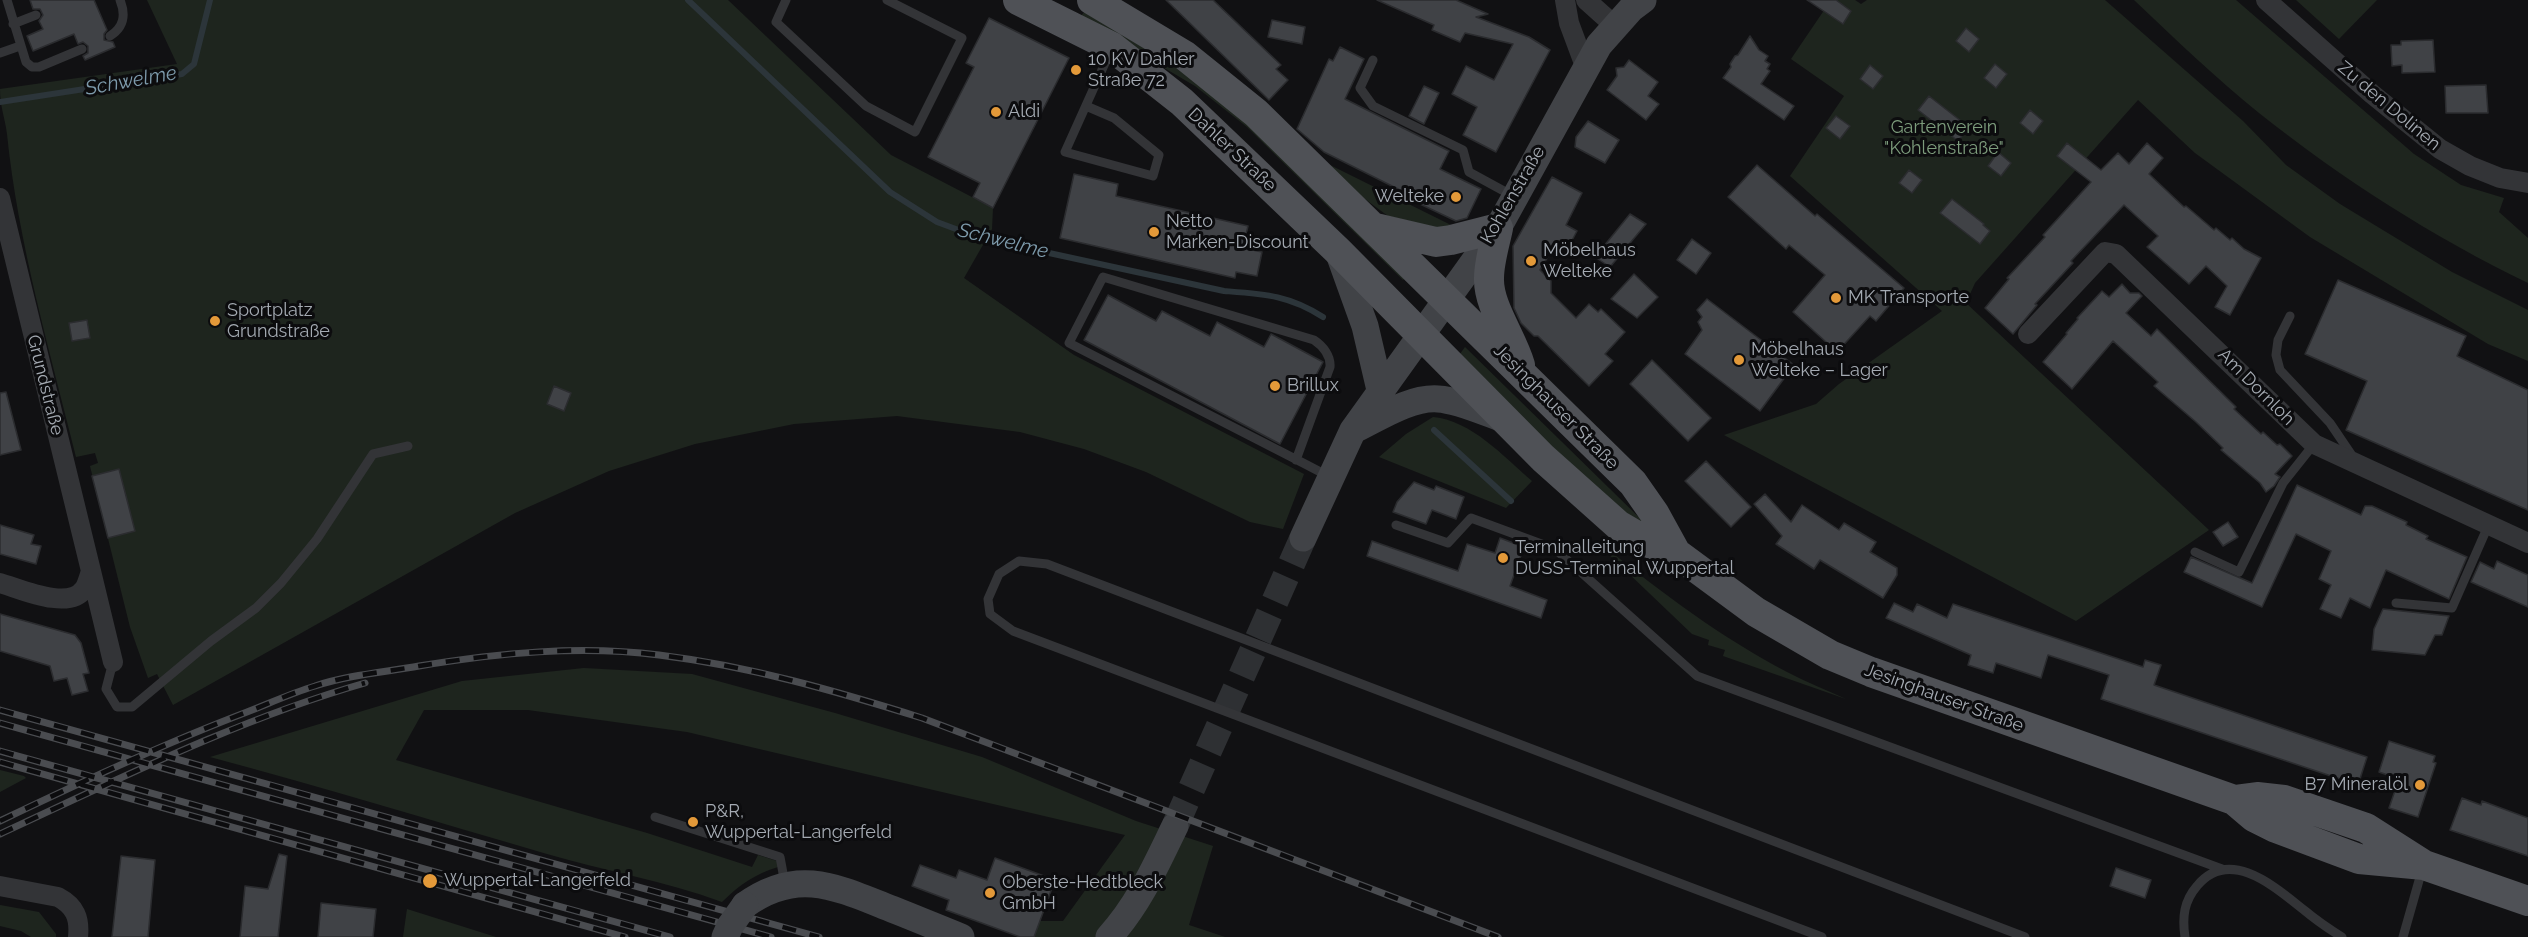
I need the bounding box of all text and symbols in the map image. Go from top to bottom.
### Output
place label: 10 KV Dahler Straße 72 [1088,49,1195,92]
street label: Zu den Dolinen [2333,57,2445,155]
water label: Schwelme [83,61,179,101]
marker: 10 KV Dahler Straße 72 [1069,63,1083,77]
place label: Aldi [1008,101,1040,123]
street label: Dahler Straße [1183,104,1281,196]
marker: Aldi [989,105,1003,119]
park label: Gartenverein "Kohlenstraße" [1884,117,2004,160]
street label: Kohlenstraße [1476,142,1550,248]
place label: Welteke [1375,186,1444,208]
marker: Welteke [1449,190,1463,204]
place label: Netto Marken-Discount [1166,211,1309,254]
water label: Schwelme [955,218,1051,264]
marker: Netto Marken-Discount [1147,225,1161,239]
place label: Möbelhaus Welteke [1543,240,1636,282]
marker: Möbelhaus Welteke [1524,254,1538,268]
place label: MK Transporte [1848,287,1969,309]
marker: MK Transporte [1829,291,1843,305]
place label: Sportplatz Grundstraße [227,300,330,342]
marker: Sportplatz Grundstraße [208,314,222,328]
street label: Grundstraße [22,332,68,438]
place label: Möbelhaus Welteke – Lager [1751,339,1888,382]
street label: Jesinghauser Straße [1489,340,1623,474]
street label: Am Dornloh [2213,344,2299,430]
marker: Möbelhaus Welteke – Lager [1732,353,1746,367]
place label: Brillux [1287,375,1339,397]
marker: Brillux [1268,379,1282,393]
place label: Terminalleitung DUSS-Terminal Wuppertal [1515,537,1735,580]
marker: Terminalleitung DUSS-Terminal Wuppertal [1496,551,1510,565]
street label: Jesinghauser Straße [1861,659,2027,737]
place label: B7 Mineralöl [2304,774,2408,796]
marker: B7 Mineralöl [2413,778,2427,792]
place label: P&R, Wuppertal-Langerfeld [705,801,892,844]
marker: P&R, Wuppertal-Langerfeld [686,815,700,829]
place label: Wuppertal-Langerfeld [444,870,631,892]
marker: Wuppertal-Langerfeld [421,872,439,890]
place label: Oberste-Hedtbleck GmbH [1002,872,1163,914]
marker: Oberste-Hedtbleck GmbH [983,886,997,900]

